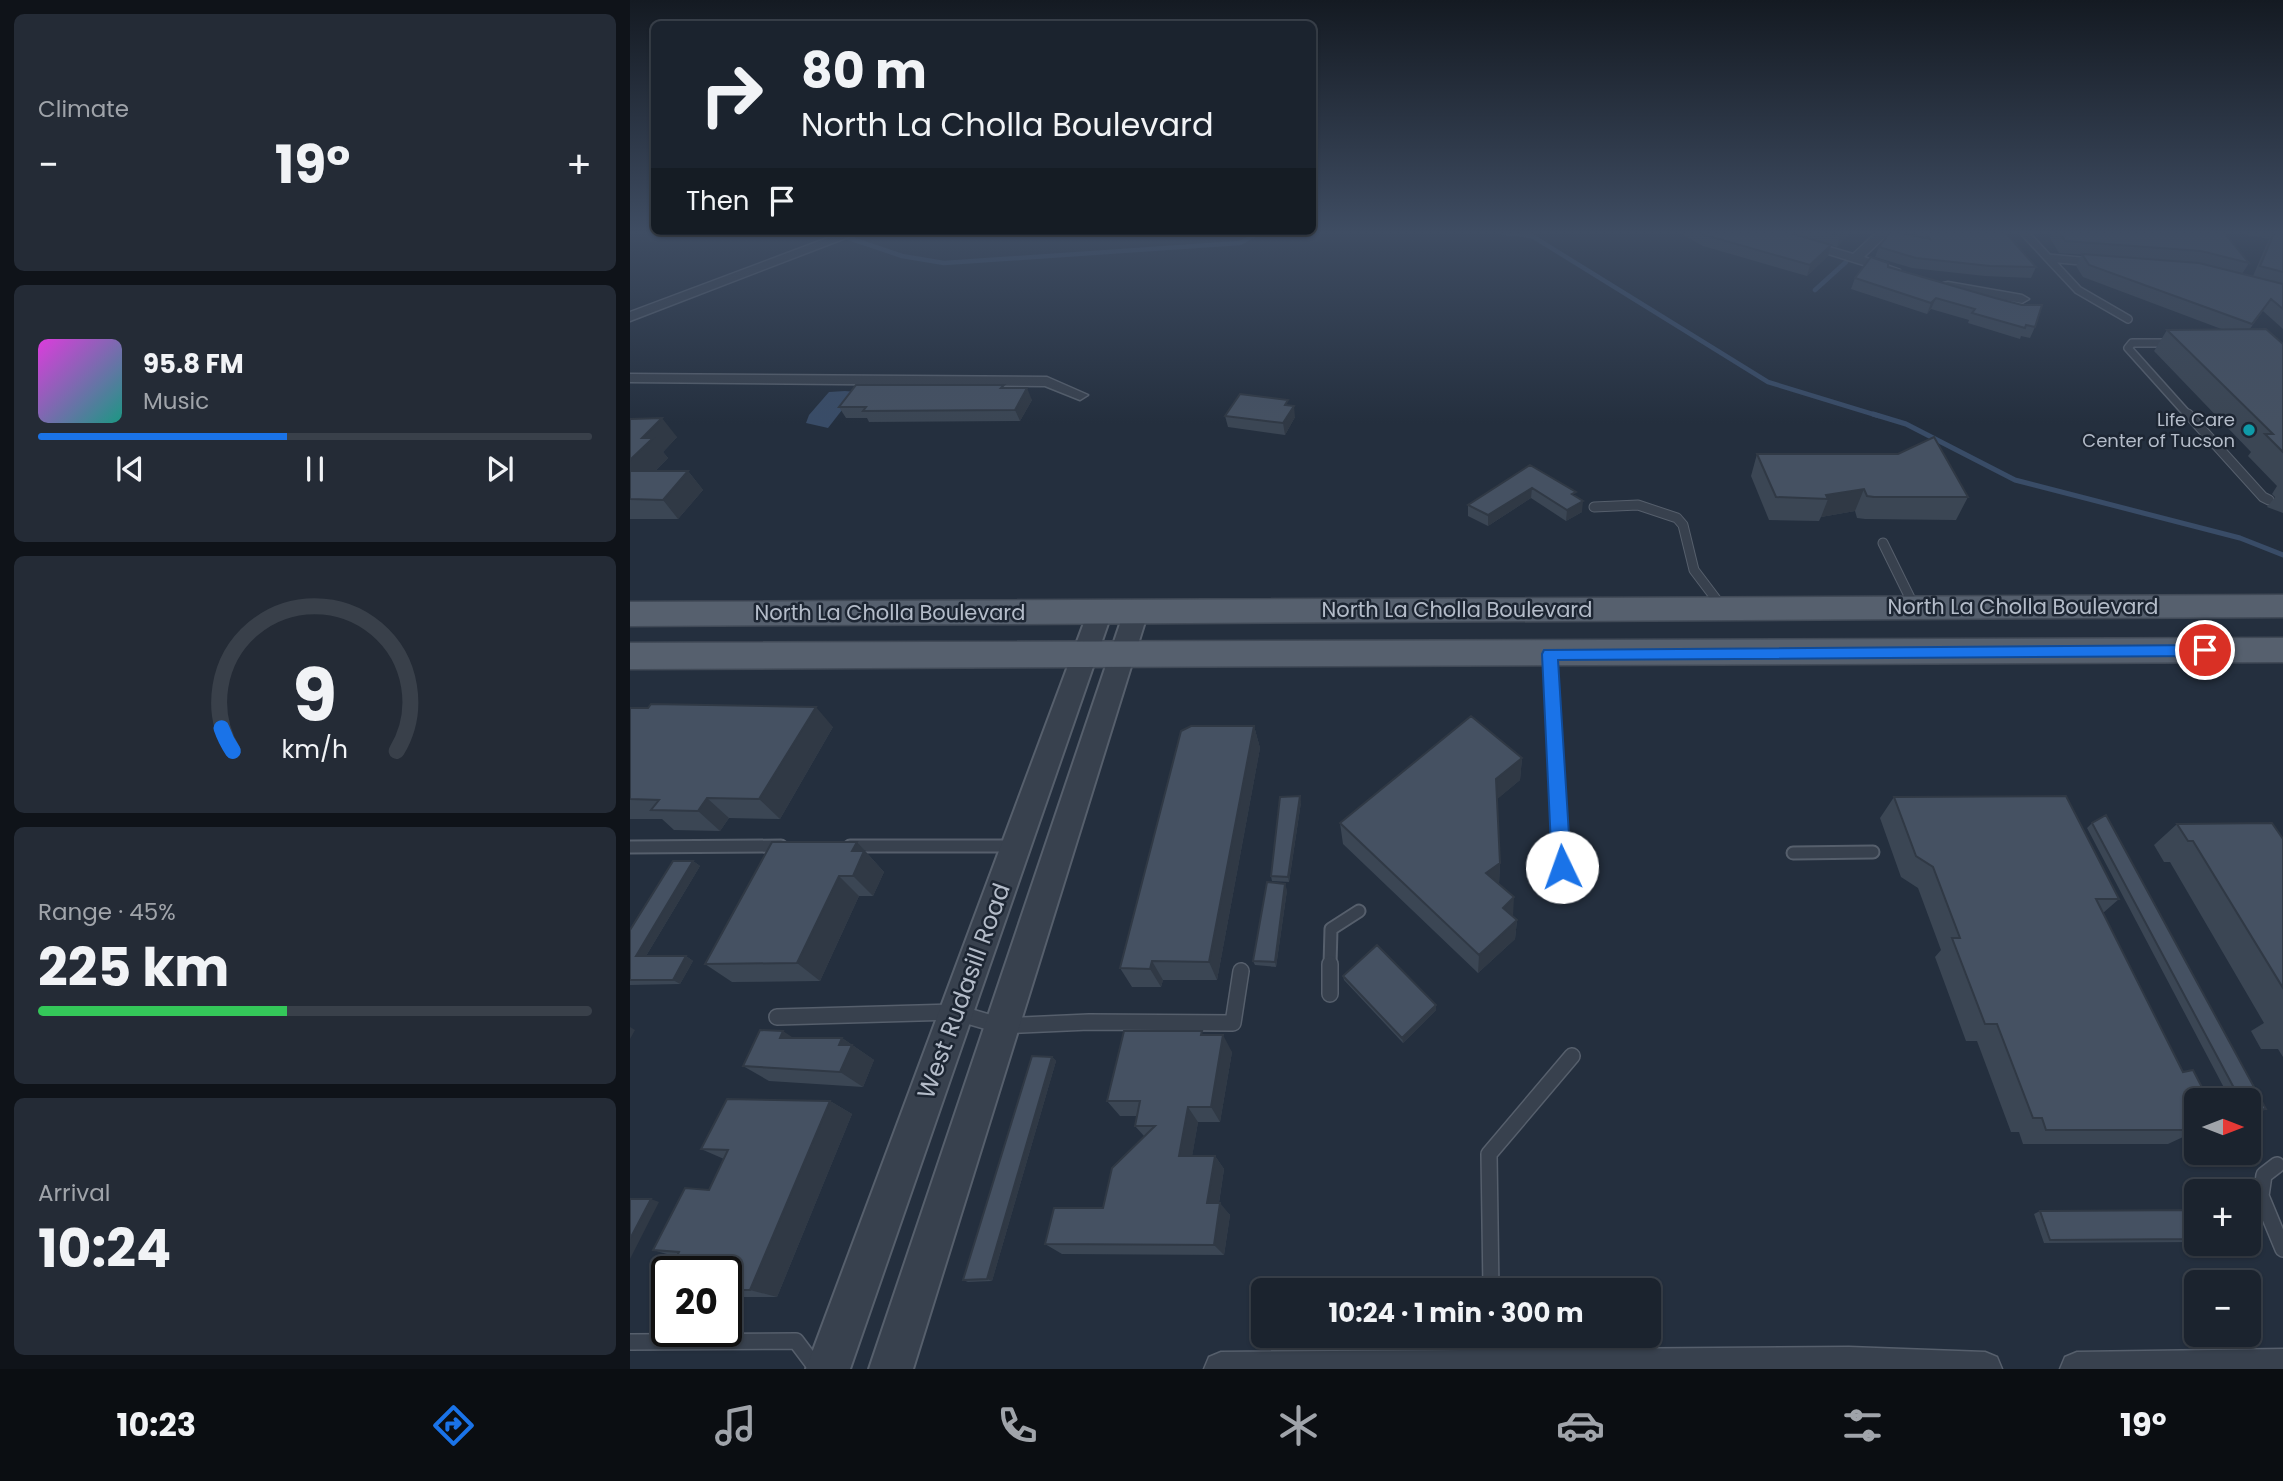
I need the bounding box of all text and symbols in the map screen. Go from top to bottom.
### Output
text: 80 m [801,37,927,105]
icon: right [686,49,777,140]
text: Climate [38,93,129,125]
text: North La Cholla Boulevard [801,102,1214,147]
text: 19° [275,128,350,201]
text: − [38,138,59,191]
text: + [566,138,592,191]
icon: arrive [763,182,801,220]
text: Then [686,183,749,219]
text: 95.8 FM [143,346,244,382]
text: Music [143,385,209,417]
place label: Life Care Center of Tucson [2082,407,2235,453]
marker: Life Care Center of Tucson [2241,422,2257,438]
icon: previous [111,450,149,488]
icon: pause [296,450,334,488]
icon: next [481,450,519,488]
street label: North La Cholla Boulevard [1888,592,2158,621]
street label: North La Cholla Boulevard [1322,595,1592,624]
street label: North La Cholla Boulevard [755,598,1025,627]
pin [2175,620,2235,680]
icon: arrive [2186,631,2224,669]
text: 9 [293,645,337,746]
text: km/h [282,731,348,766]
position arrow [1525,830,1599,904]
street label: West Rudasill Road [909,878,1018,1103]
text: Range · 45% [38,896,176,928]
text: 225 km [38,931,229,1004]
north arrow [2184,1088,2261,1166]
map controls [2184,1088,2261,1347]
text: Arrival [38,1177,110,1209]
button: + [2184,1179,2261,1256]
text: 10:24 [38,1212,171,1285]
speed limit sign: 20 [651,1256,742,1347]
button: − [2184,1270,2261,1347]
text: 10:24 · 1 min · 300 m [1329,1295,1583,1331]
icon: directions [429,1401,478,1450]
icon: music [711,1401,760,1450]
icon: phone [993,1401,1042,1450]
icon: climate [1274,1401,1323,1450]
icon: car [1556,1401,1605,1450]
icon: filters [1838,1401,1887,1450]
text: 10:23 [116,1402,196,1447]
text: 19° [2120,1402,2166,1447]

